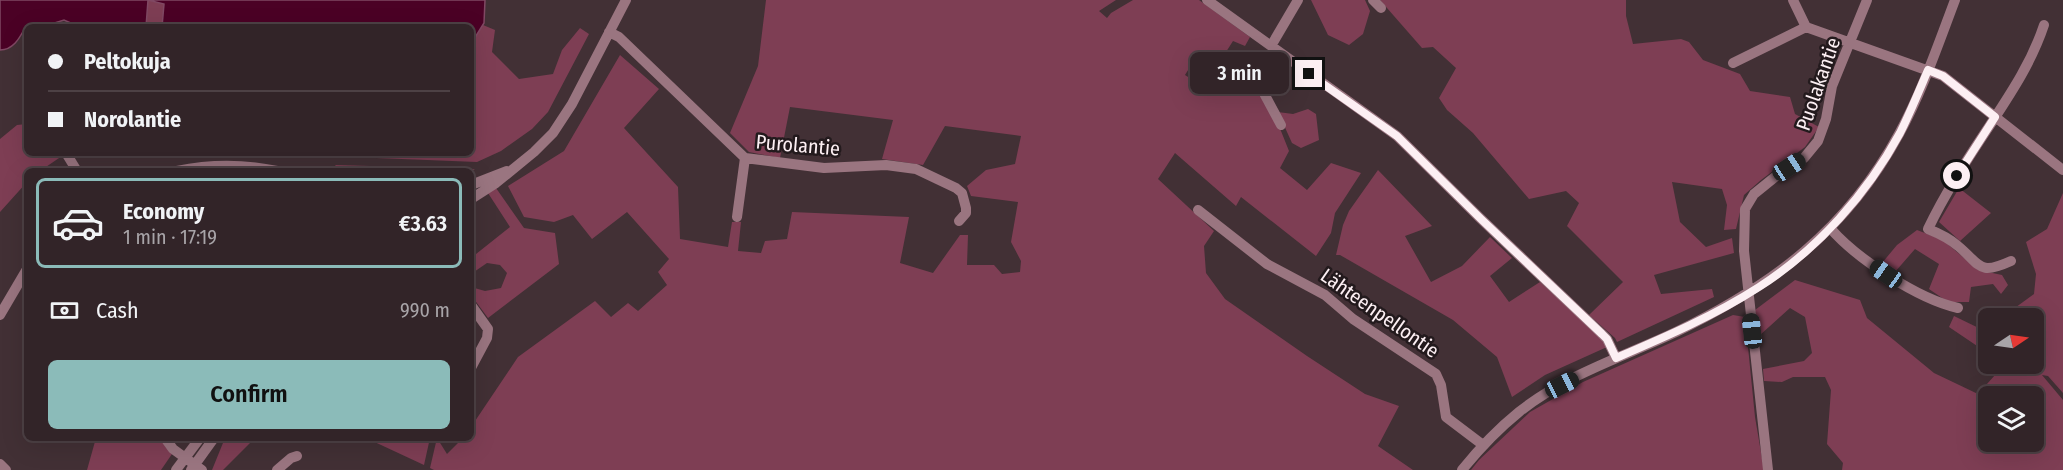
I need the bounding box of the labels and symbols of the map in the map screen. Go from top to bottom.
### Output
street label: Puolakantie [1791,34,1845,134]
callout: 3 min [1189,53,1288,95]
route end [1295,60,1322,87]
street label: Purolantie [755,129,841,161]
car [1769,150,1809,184]
route start [1943,162,1970,189]
car [1866,256,1906,292]
street label: Lähteenpellontie [1316,263,1444,363]
north arrow [1978,308,2044,374]
car [1741,312,1763,350]
car [1542,369,1582,401]

